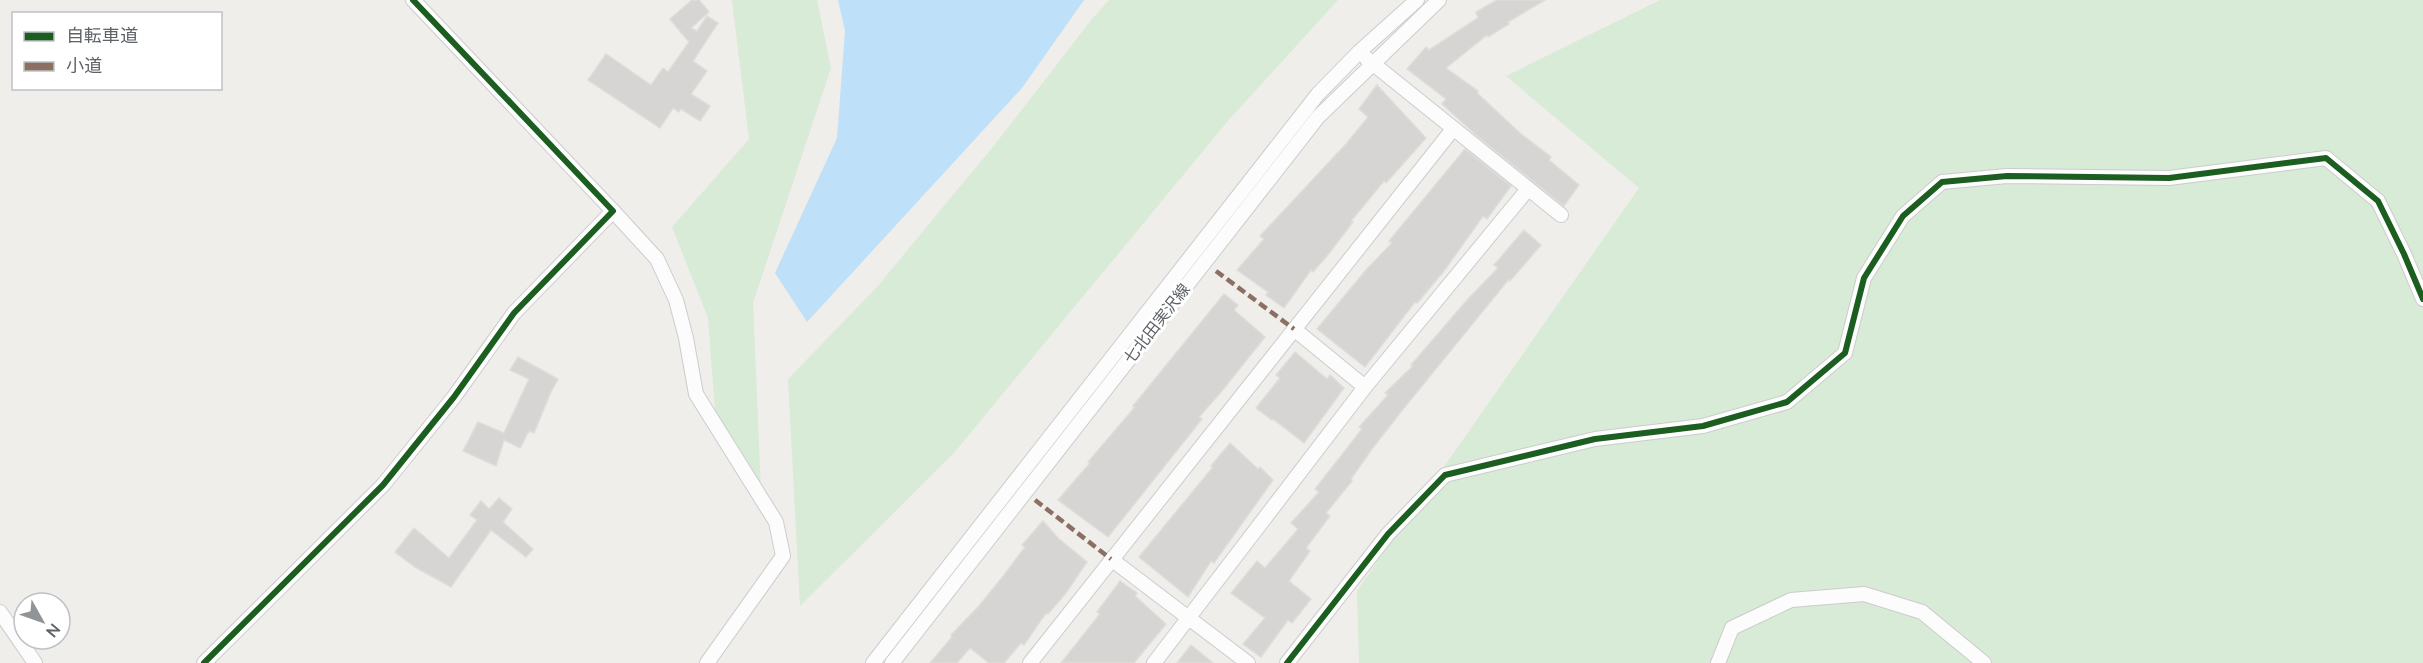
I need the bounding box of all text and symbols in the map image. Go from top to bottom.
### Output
legend [12,12,222,90]
text: 自転車道 [66,24,138,48]
text: 小道 [66,54,102,78]
street label: 七北田実沢線 [1119,279,1195,369]
north arrow [12,591,72,651]
text: N [40,618,65,642]

